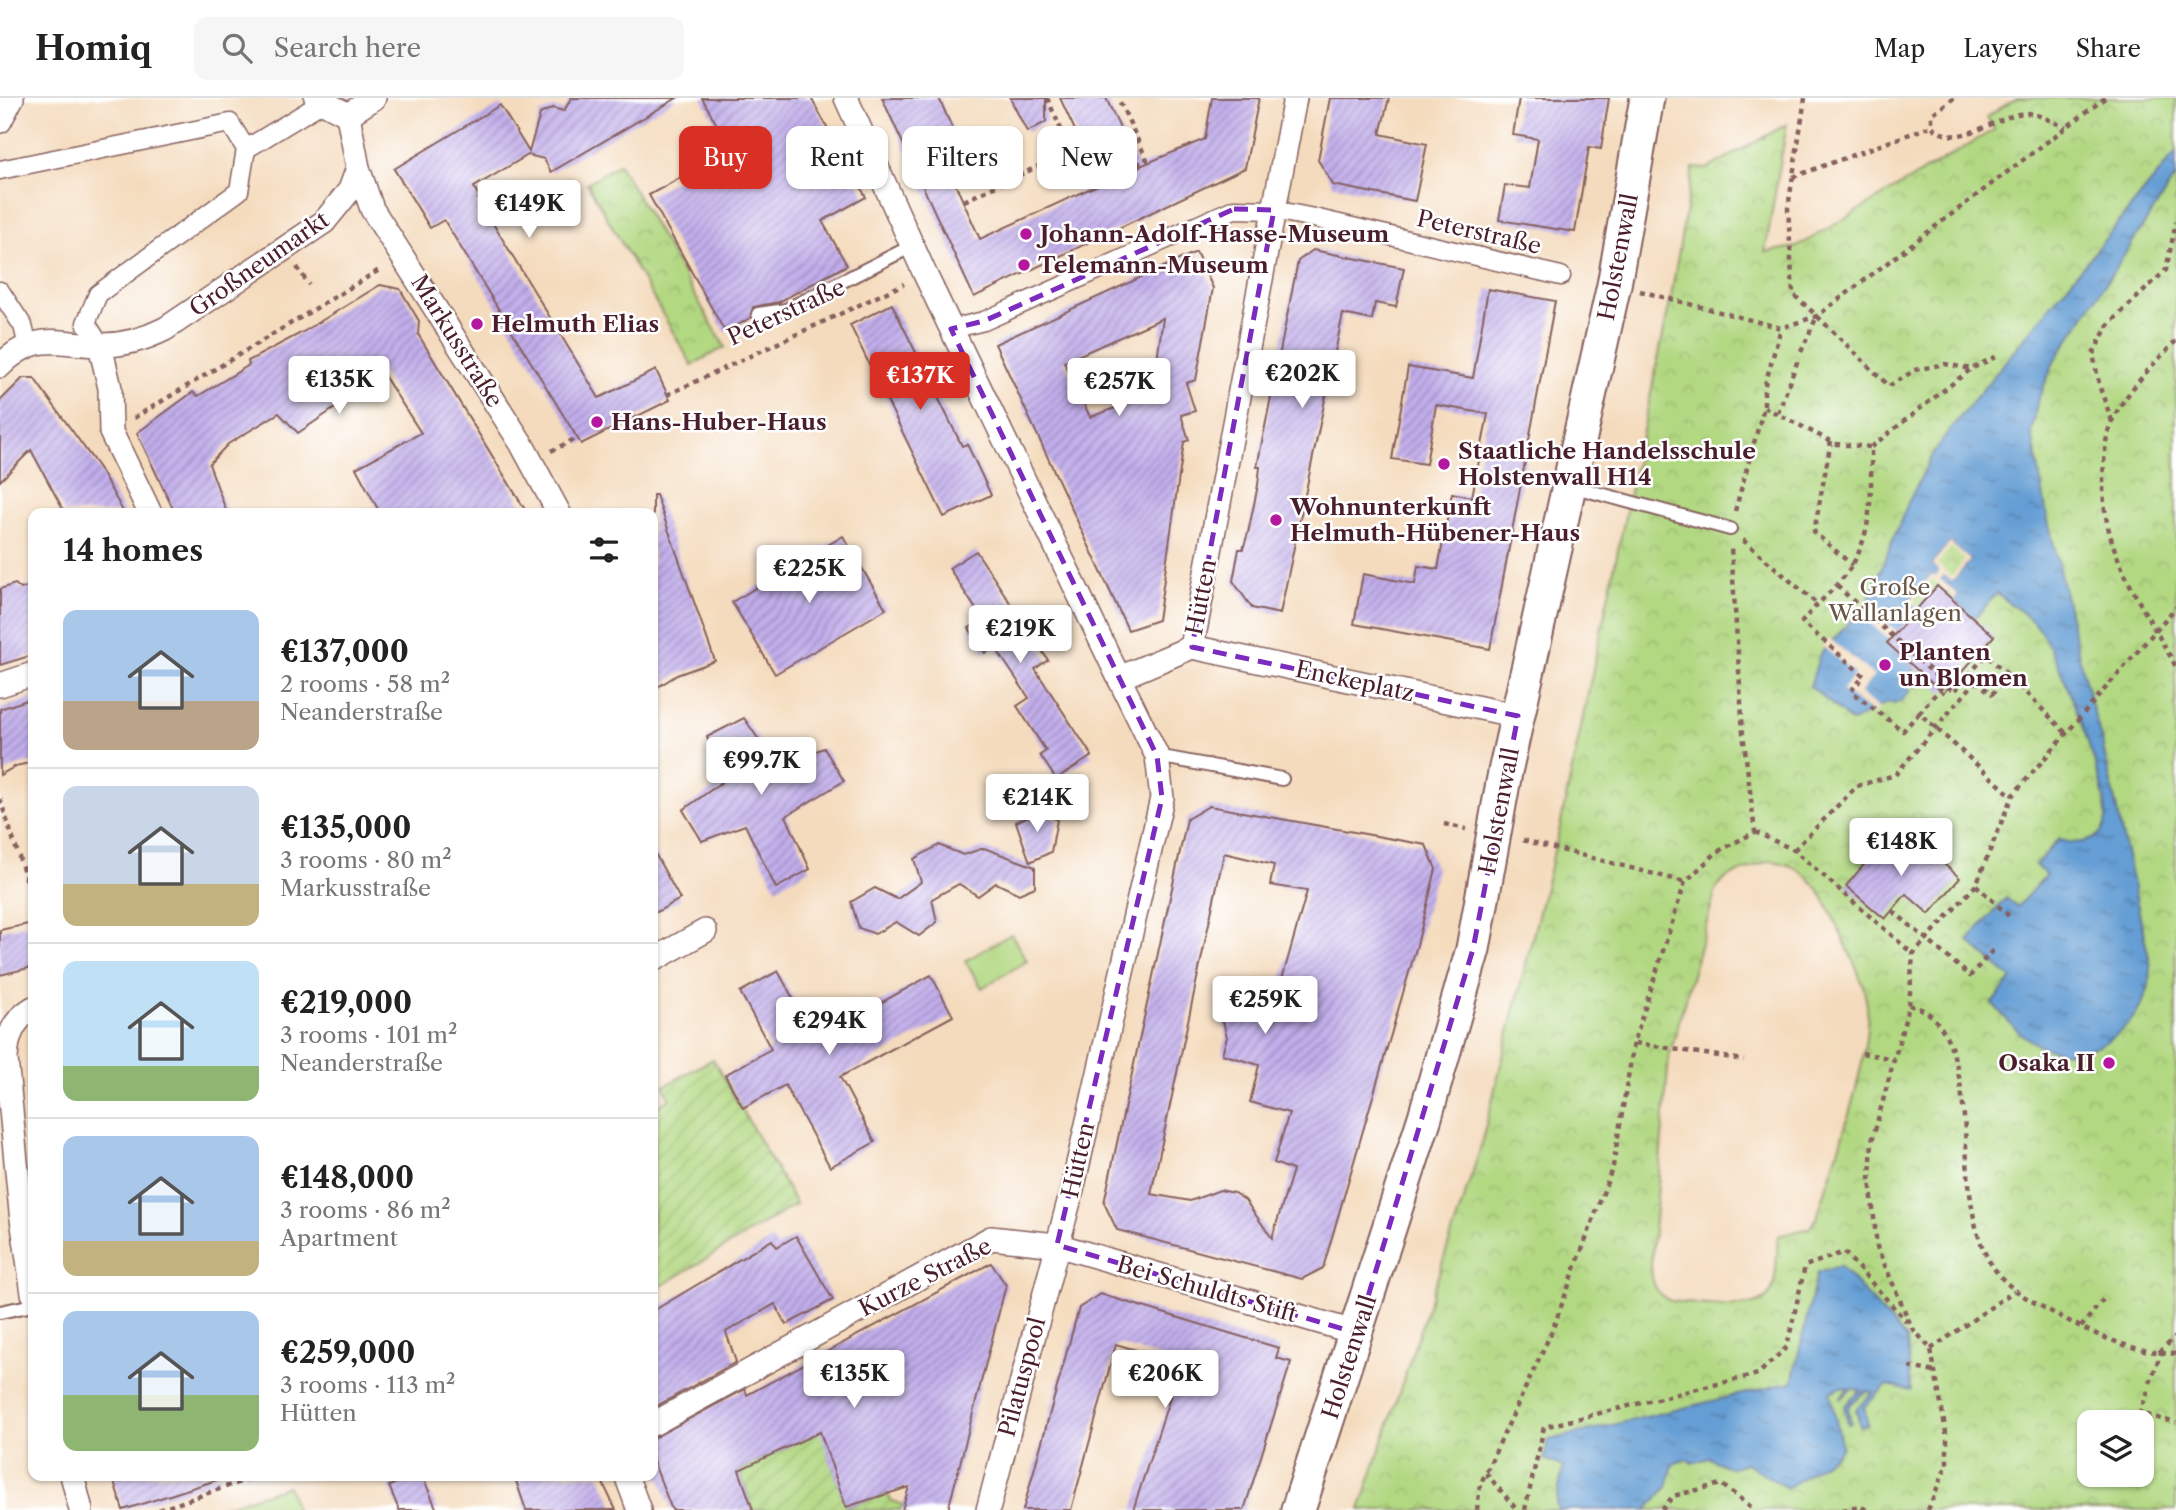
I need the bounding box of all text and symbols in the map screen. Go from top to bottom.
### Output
search box [194,17,684,80]
text: Homiq [35,28,152,69]
icon: search [218,29,256,67]
text: Search here [274,32,421,64]
text: Map [1874,34,1925,63]
text: Layers [1963,34,2038,63]
text: Share [2076,34,2141,63]
chip: Buy [679,126,772,189]
chip: Rent [786,126,888,189]
chip: Filters [902,126,1023,189]
chip: New [1037,126,1137,189]
pin: €149K [480,180,578,240]
text: €149K [494,189,564,217]
street label: Holstenwall [1592,191,1644,323]
street label: Peterstraße [1414,204,1544,260]
street label: Großneumarkt [184,206,334,322]
place label: Johann-Adolf-Hasse-Museum [1036,220,1389,248]
marker: Johann-Adolf-Hasse-Museum [1018,226,1034,242]
place label: Telemann-Museum [1038,251,1269,279]
marker: Telemann-Museum [1016,257,1032,273]
street label: Markusstraße [405,270,509,412]
street label: Peterstraße [723,273,849,351]
place label: Helmuth Elias [491,310,659,338]
marker: Helmuth Elias [469,316,485,332]
pin: €202K [1253,350,1351,410]
pin: €137K [871,352,969,412]
pin: €135K [290,356,388,416]
pin: €257K [1070,358,1168,418]
text: €202K [1265,359,1339,387]
text: €137K [886,361,954,389]
text: €135K [304,365,374,393]
text: €257K [1083,367,1155,395]
place label: Hans-Huber-Haus [611,408,827,436]
marker: Hans-Huber-Haus [589,414,605,430]
place label: Staatliche Handelsschule Holstenwall H14 [1458,437,1756,491]
marker: Staatliche Handelsschule Holstenwall H14 [1436,456,1452,472]
place label: Wohnunterkunft Helmuth-Hübener-Haus [1289,493,1580,547]
marker: Wohnunterkunft Helmuth-Hübener-Haus [1268,512,1284,528]
icon: filters [585,531,623,569]
text: 14 homes [63,532,203,569]
pin: €225K [760,546,858,605]
text: €225K [773,554,845,582]
street label: Hütten [1180,557,1222,637]
park label: Große Wallanlagen [1827,573,1962,627]
pin: €219K [971,606,1069,665]
text: €219K [985,614,1055,642]
text: €137,000 [280,633,409,670]
icon: home [119,638,203,722]
place label: Planten un Blomen [1899,638,2028,692]
street label: Enckeplatz [1293,655,1417,707]
marker: Planten un Blomen [1877,657,1893,673]
text: 2 rooms · 58 m² [280,670,450,698]
text: Neanderstraße [280,698,443,726]
pin: €99.7K [704,738,818,797]
street label: Holstenwall [1473,745,1525,877]
text: €99.7K [722,746,800,774]
pin: €214K [988,774,1086,834]
text: €214K [1002,783,1072,811]
text: €135,000 [280,809,411,846]
icon: home [119,814,203,898]
pin: €148K [1852,818,1950,878]
text: €148K [1865,827,1937,855]
text: 3 rooms · 80 m² [280,846,452,874]
text: Markusstraße [280,874,431,902]
pin: €259K [1216,976,1314,1036]
text: €219,000 [280,984,412,1021]
text: €259K [1229,985,1302,1013]
icon: home [119,989,203,1073]
pin: €294K [780,998,878,1057]
text: €294K [792,1006,866,1034]
text: 3 rooms · 101 m² [280,1021,457,1049]
text: Neanderstraße [280,1049,443,1077]
place label: Osaka II [1998,1049,2095,1077]
marker: Osaka II [2101,1055,2117,1071]
street label: Hütten [1056,1119,1100,1201]
text: €148,000 [280,1159,414,1196]
icon: home [119,1164,203,1248]
text: 3 rooms · 86 m² [280,1196,451,1224]
text: Apartment [280,1224,398,1252]
street label: Kurze Straße [854,1232,996,1322]
street label: Bei Schuldts Stift [1114,1250,1301,1328]
street label: Holstenwall [1316,1291,1382,1423]
street label: Pilatuspool [993,1314,1051,1440]
text: €259,000 [280,1334,415,1371]
icon: home [119,1339,203,1423]
pin: €135K [805,1350,903,1410]
pin: €206K [1116,1350,1214,1410]
text: €135K [819,1359,889,1387]
text: €206K [1128,1359,1202,1387]
text: 3 rooms · 113 m² [280,1371,456,1399]
text: Hütten [280,1399,357,1427]
map controls [2077,1410,2154,1487]
button: layers [2077,1410,2154,1487]

